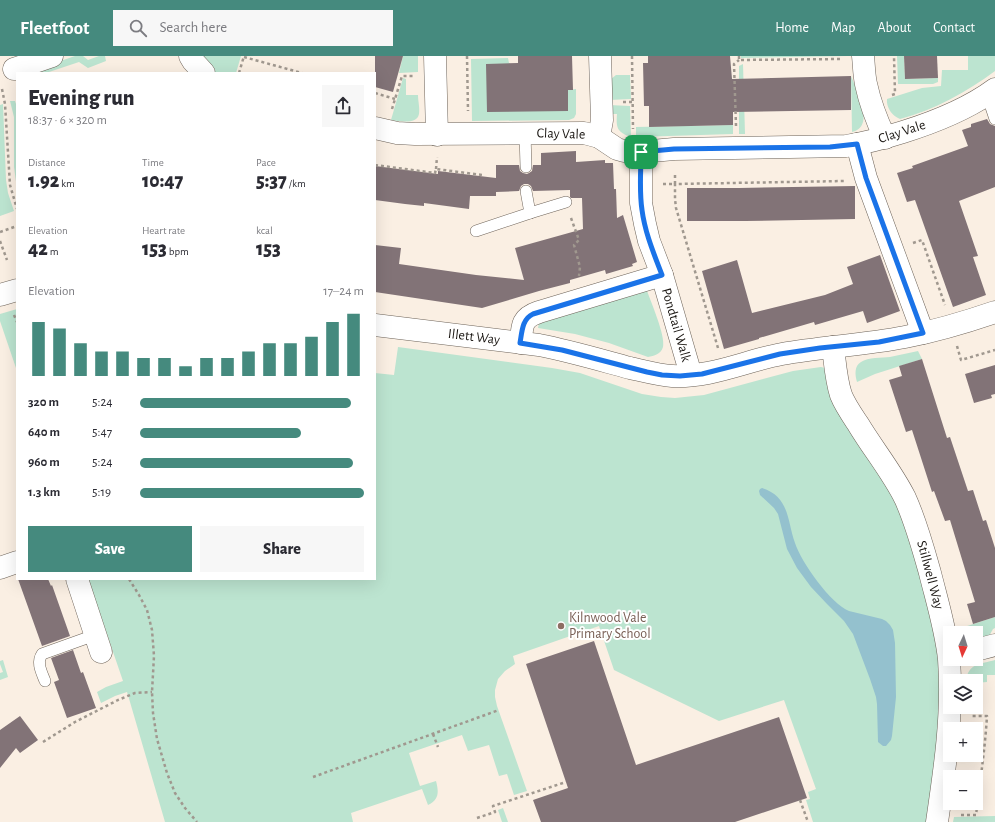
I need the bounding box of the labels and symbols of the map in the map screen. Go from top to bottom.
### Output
street label: Clay Vale [877,118,927,146]
street label: Clay Vale [536,126,586,142]
pin [624,135,658,169]
street label: Pondtail Walk [659,287,693,364]
street label: Illett Way [447,327,501,347]
street label: Stillwell Way [914,539,946,611]
place label: Kilnwood Vale Primary School [569,611,651,641]
marker: Kilnwood Vale Primary School [556,621,566,631]
north arrow [943,626,983,666]

